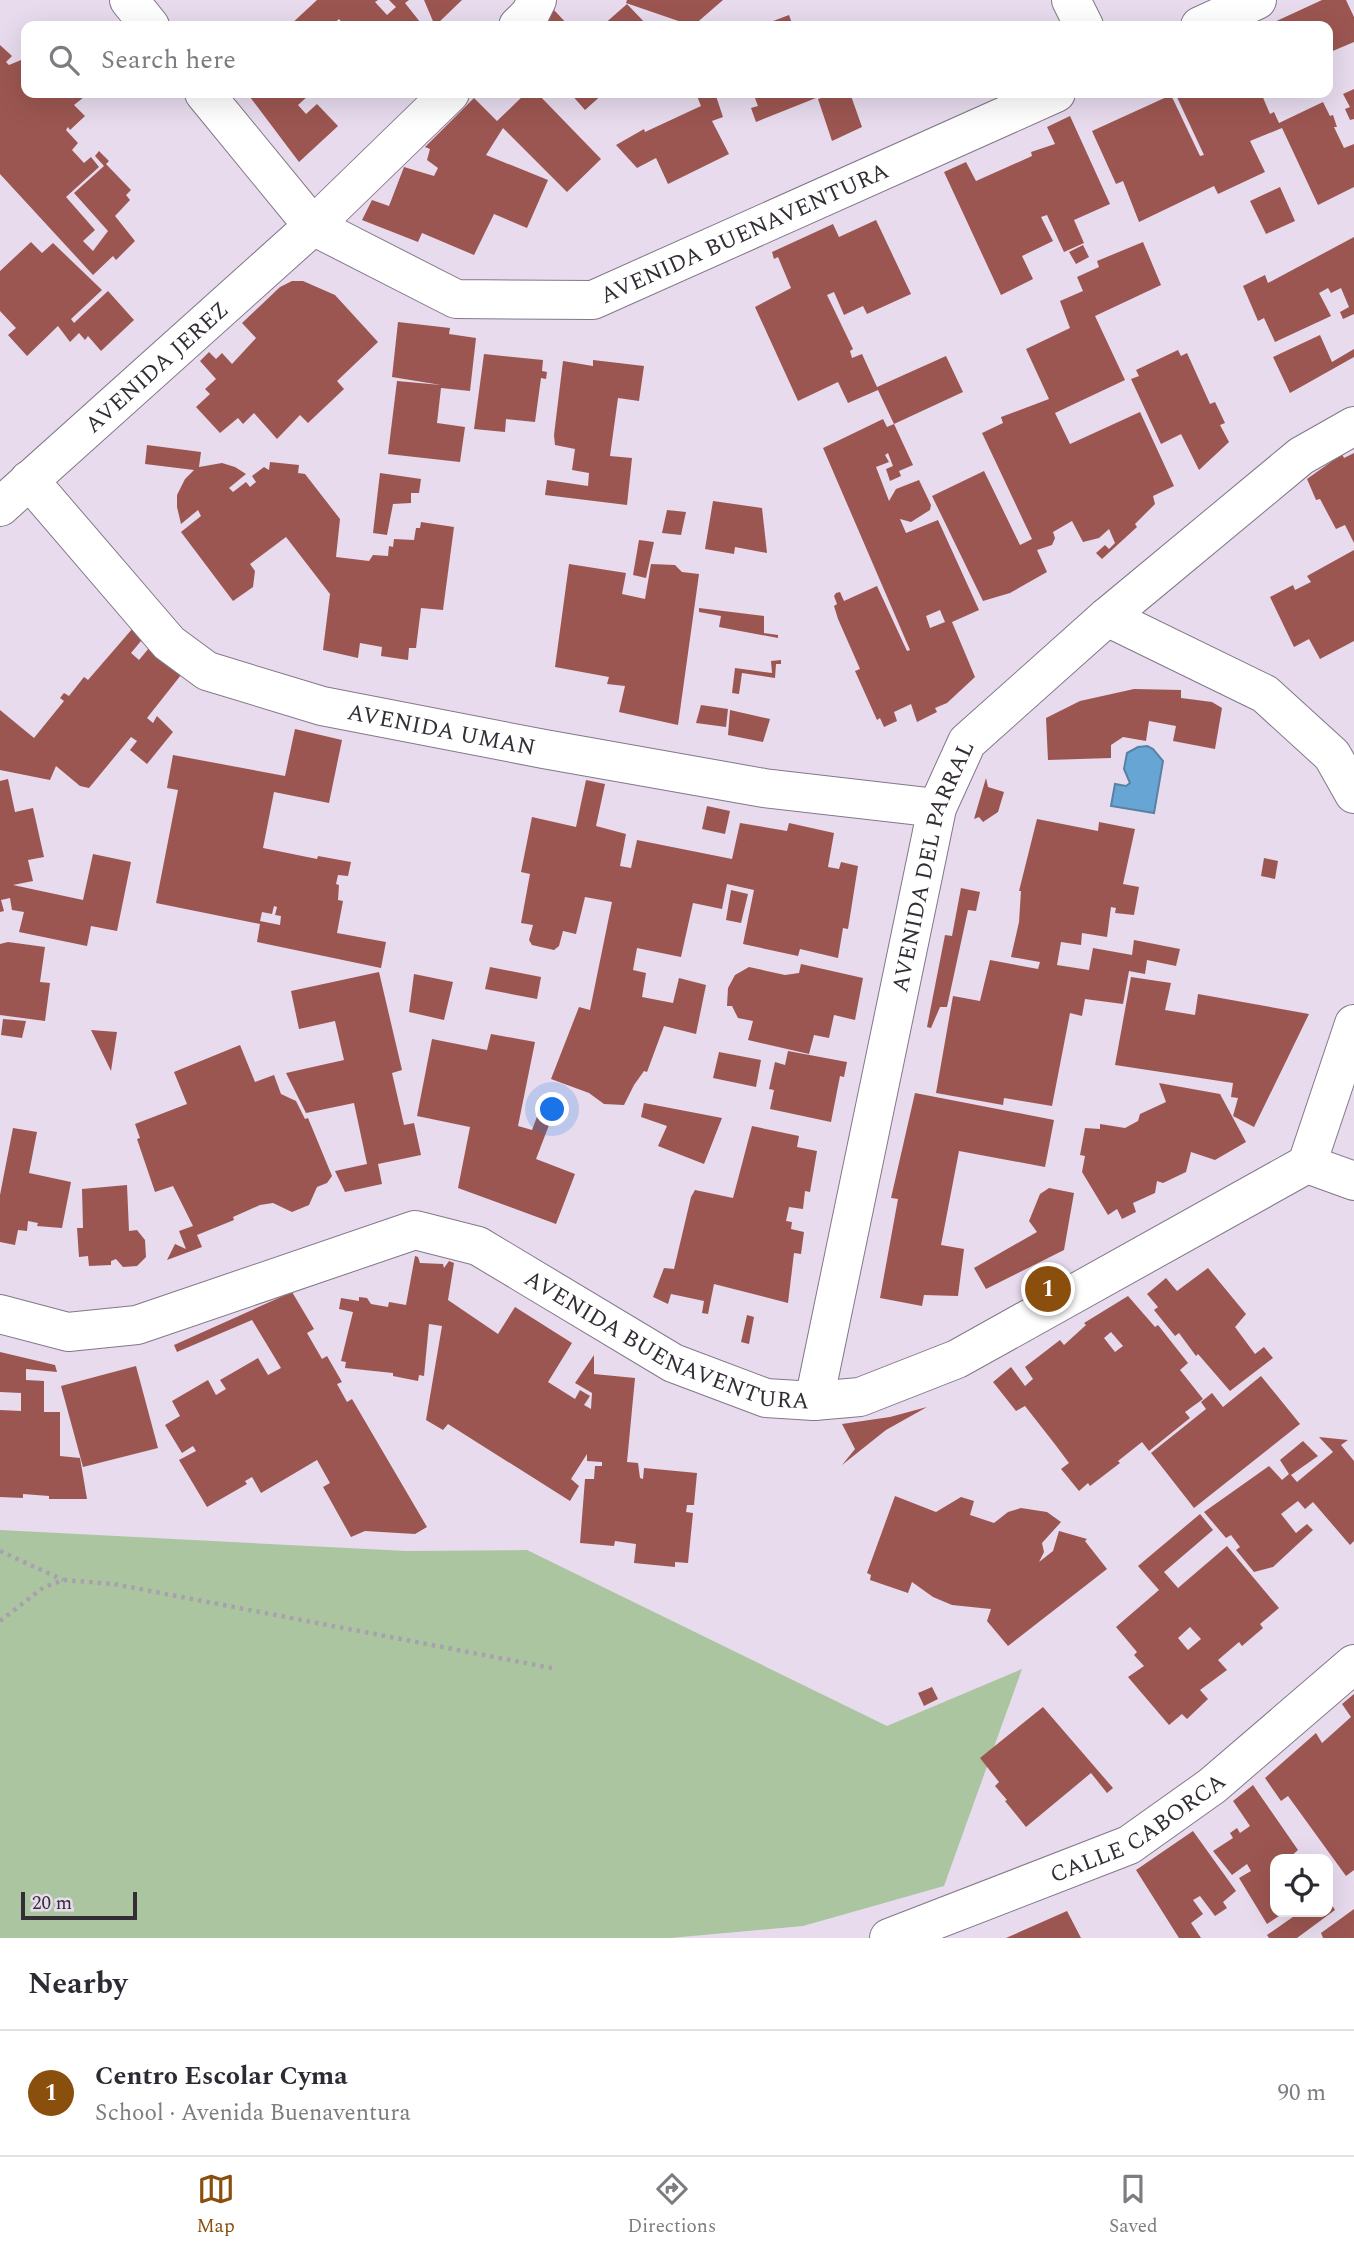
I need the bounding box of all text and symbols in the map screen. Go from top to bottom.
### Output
search box [21,21,1333,98]
text: Search here [101,40,236,80]
icon: search [45,41,83,79]
street label: AVENIDA BUENAVENTURA [595,154,895,314]
street label: AVENIDA JEREZ [77,293,237,442]
street label: AVENIDA UMAN [344,695,538,766]
street label: AVENIDA DEL PARRAL [883,735,984,996]
your location [535,1092,569,1126]
street label: AVENIDA BUENAVENTURA [517,1262,810,1420]
pin: 1 [1025,1263,1071,1315]
street label: CALLE CABORCA [1045,1765,1234,1893]
map controls [1270,1854,1333,1917]
button: locate [1270,1854,1333,1917]
scale bar [21,1889,136,1921]
text: 20 m [32,1889,72,1918]
text: Nearby [28,1961,127,2007]
text: Centro Escolar Cyma [95,2056,348,2096]
text: 1 [45,2076,57,2111]
text: 90 m [1277,2076,1326,2111]
text: School · Avenida Buenaventura [95,2096,411,2131]
tab: Map [196,2170,235,2241]
tab: Directions [627,2170,716,2241]
tab: Saved [1109,2170,1158,2241]

